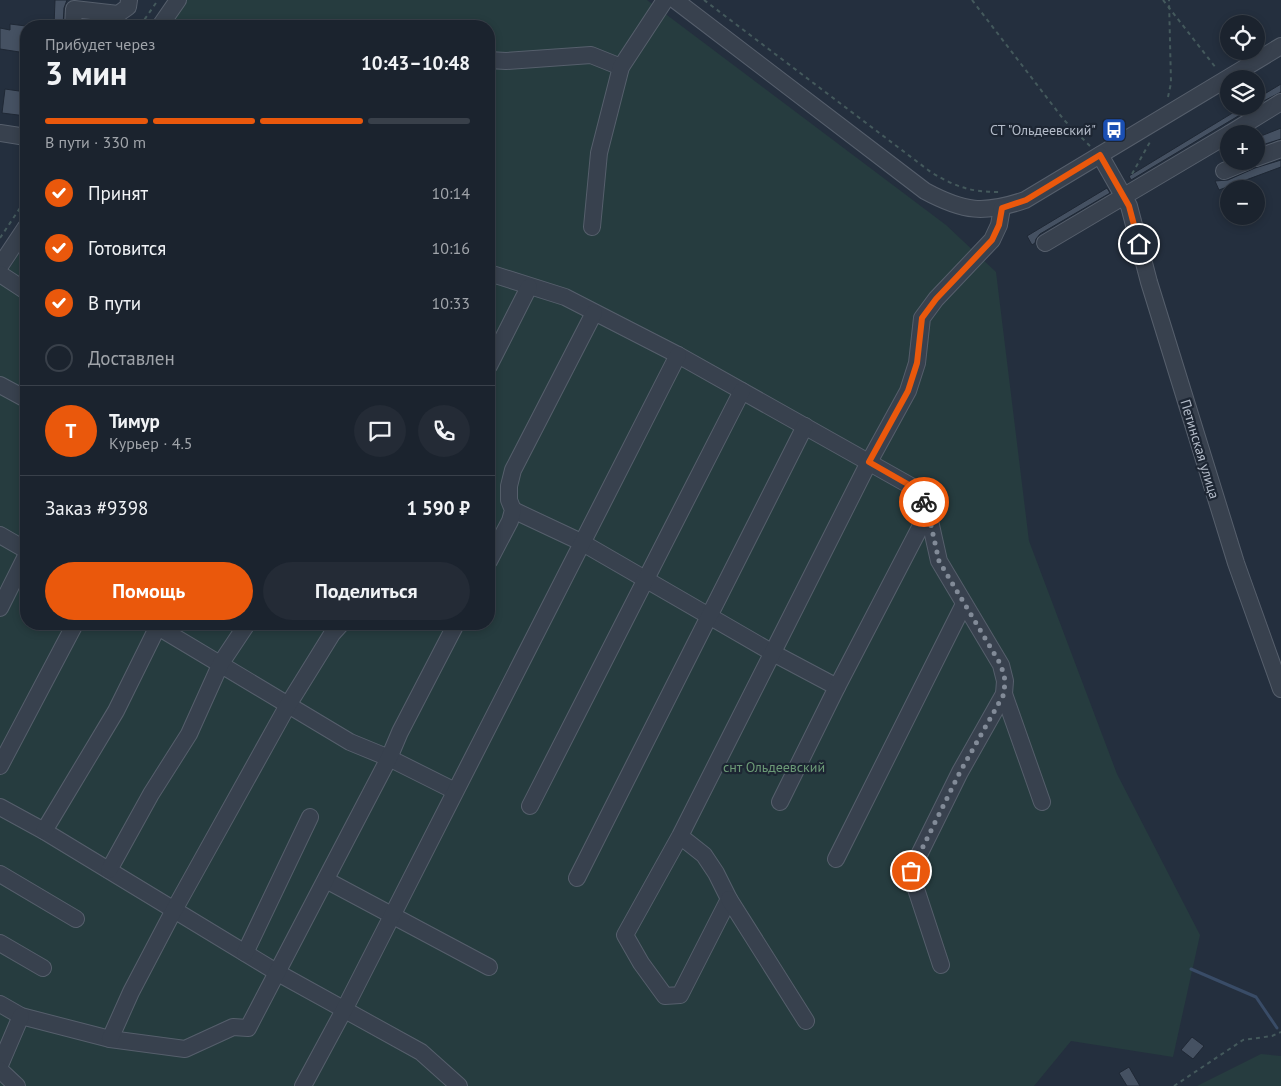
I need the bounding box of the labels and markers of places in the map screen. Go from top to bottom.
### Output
bus stop icon: СТ "Ольдеевский" [1101,117,1127,143]
place label: СТ "Ольдеевский" [990,121,1096,139]
pin [1118,223,1160,265]
pin [890,850,932,892]

